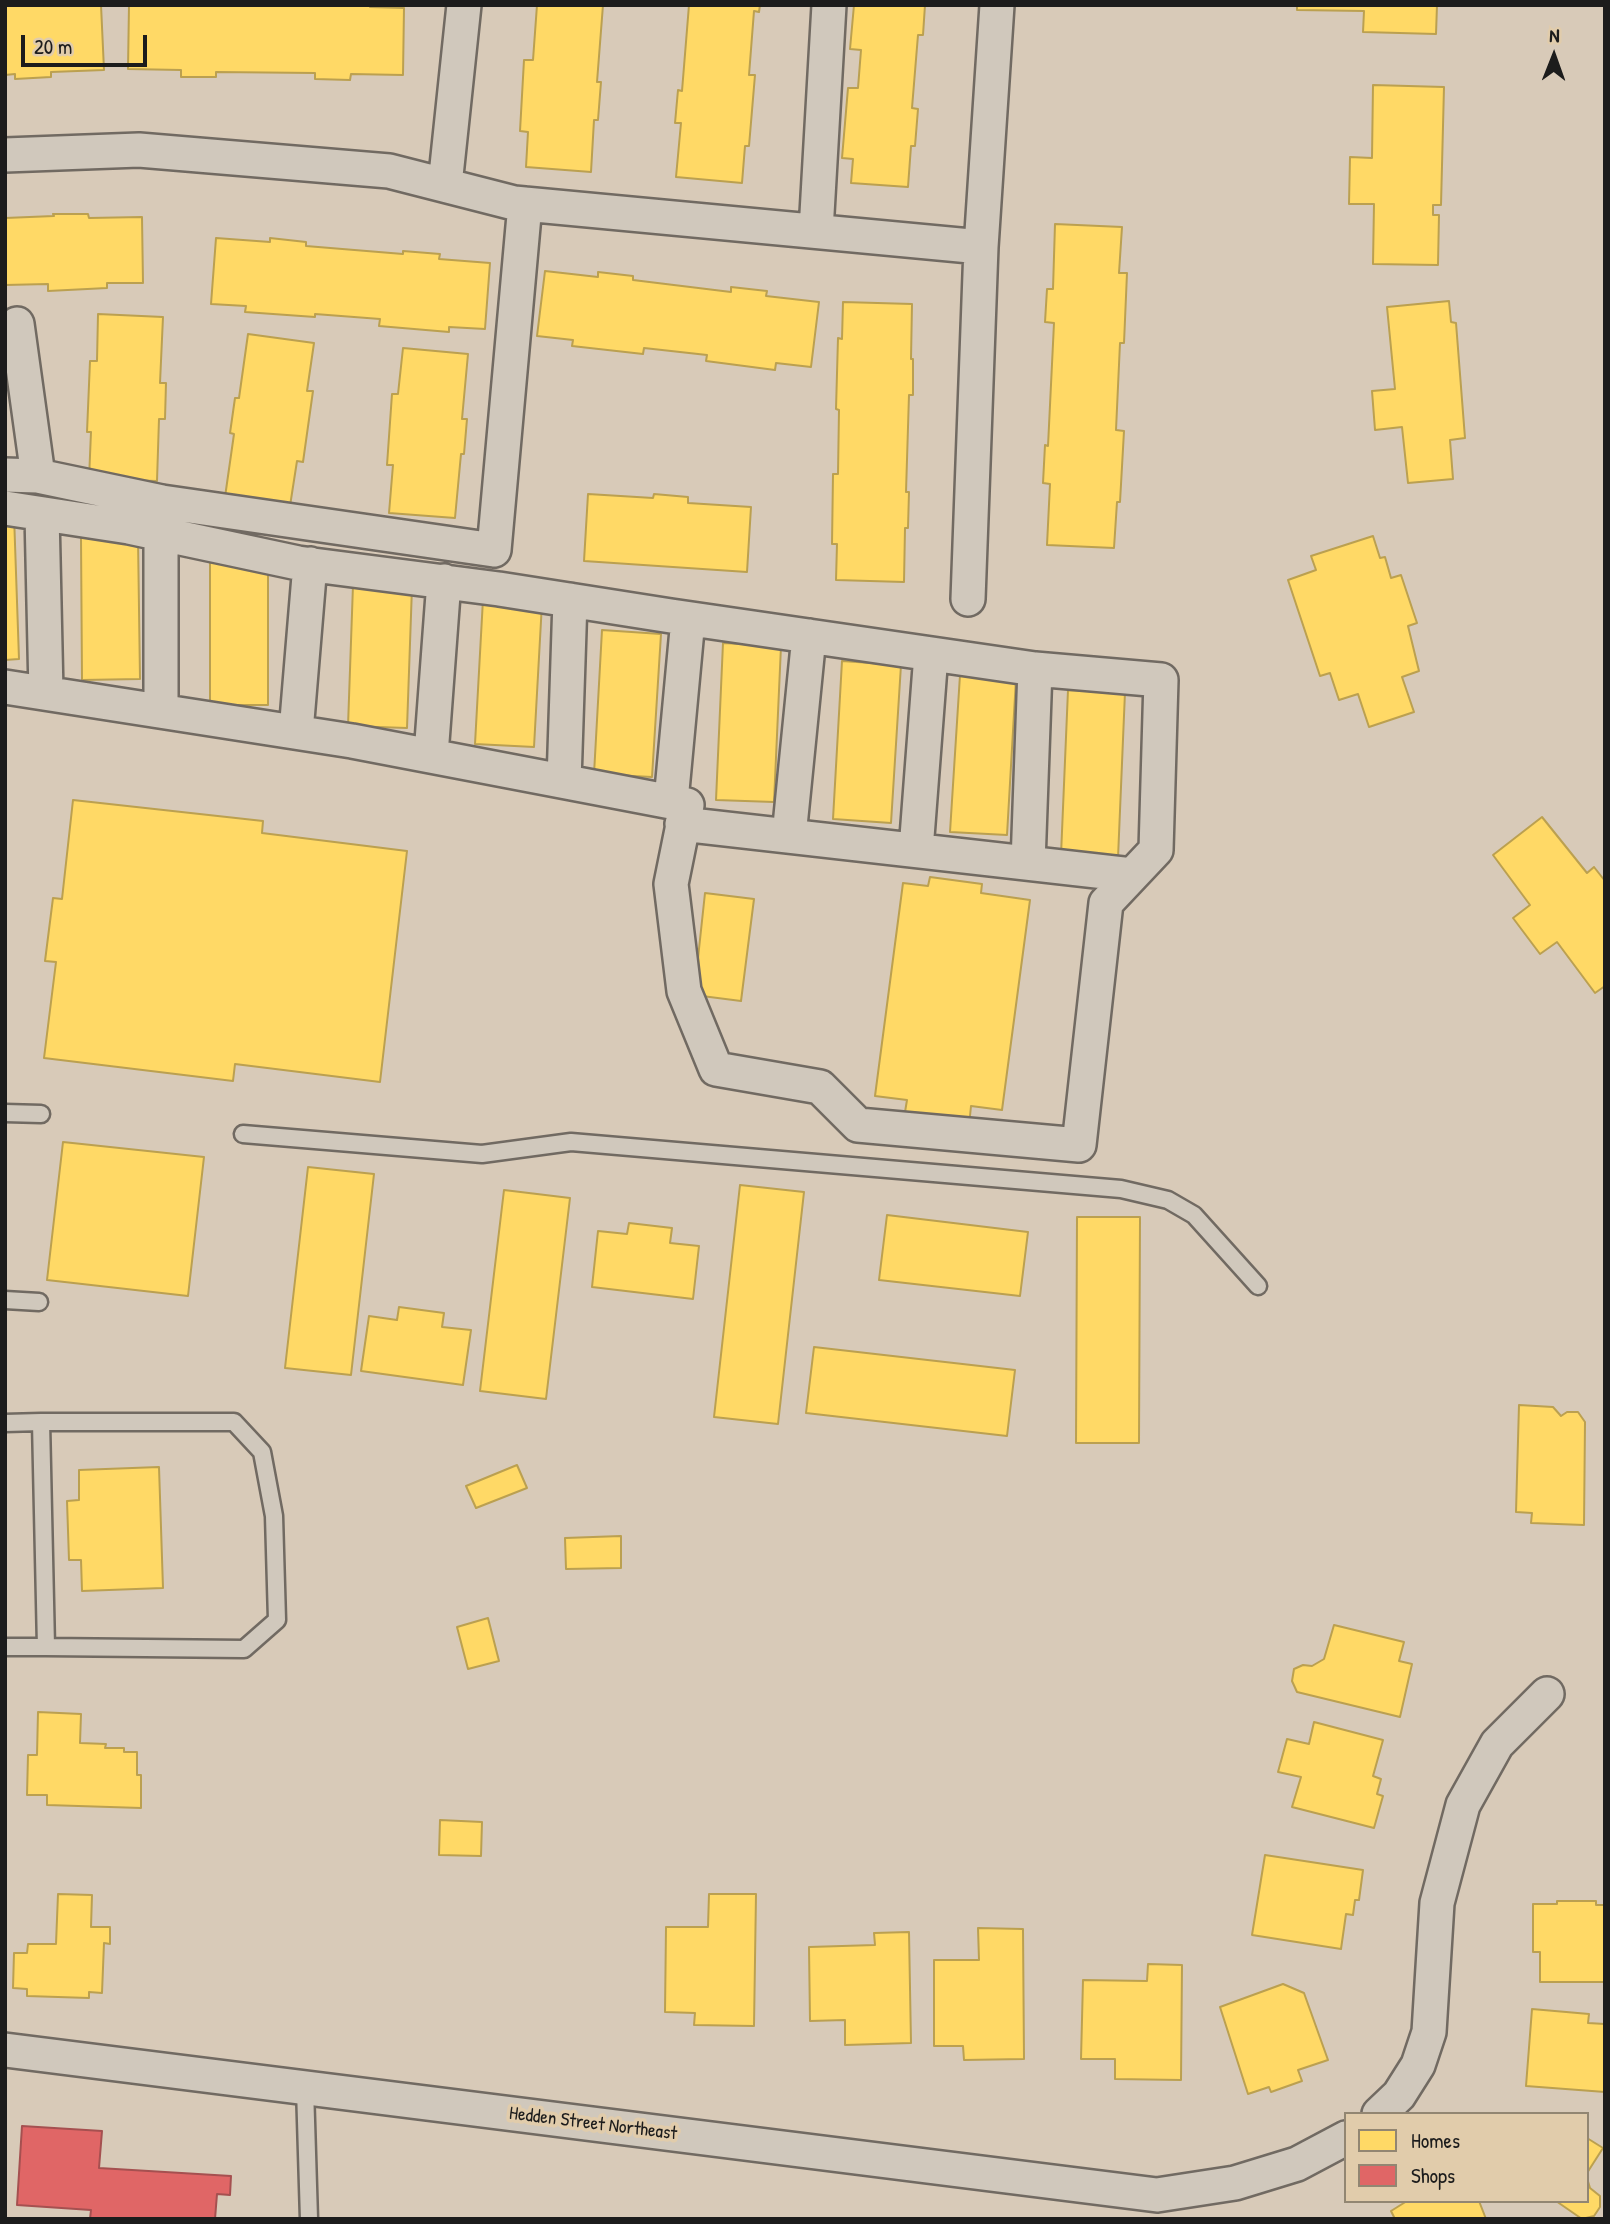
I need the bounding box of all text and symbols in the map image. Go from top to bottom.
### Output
scale bar [24,21,150,65]
north arrow [1519,21,1589,91]
text: N [1549,22,1560,48]
text: 20 m [34,32,72,61]
street label: Hedden Street Northeast [508,2102,678,2146]
legend [1344,2112,1589,2203]
text: Homes [1411,2126,1460,2155]
text: Shops [1411,2161,1455,2190]

